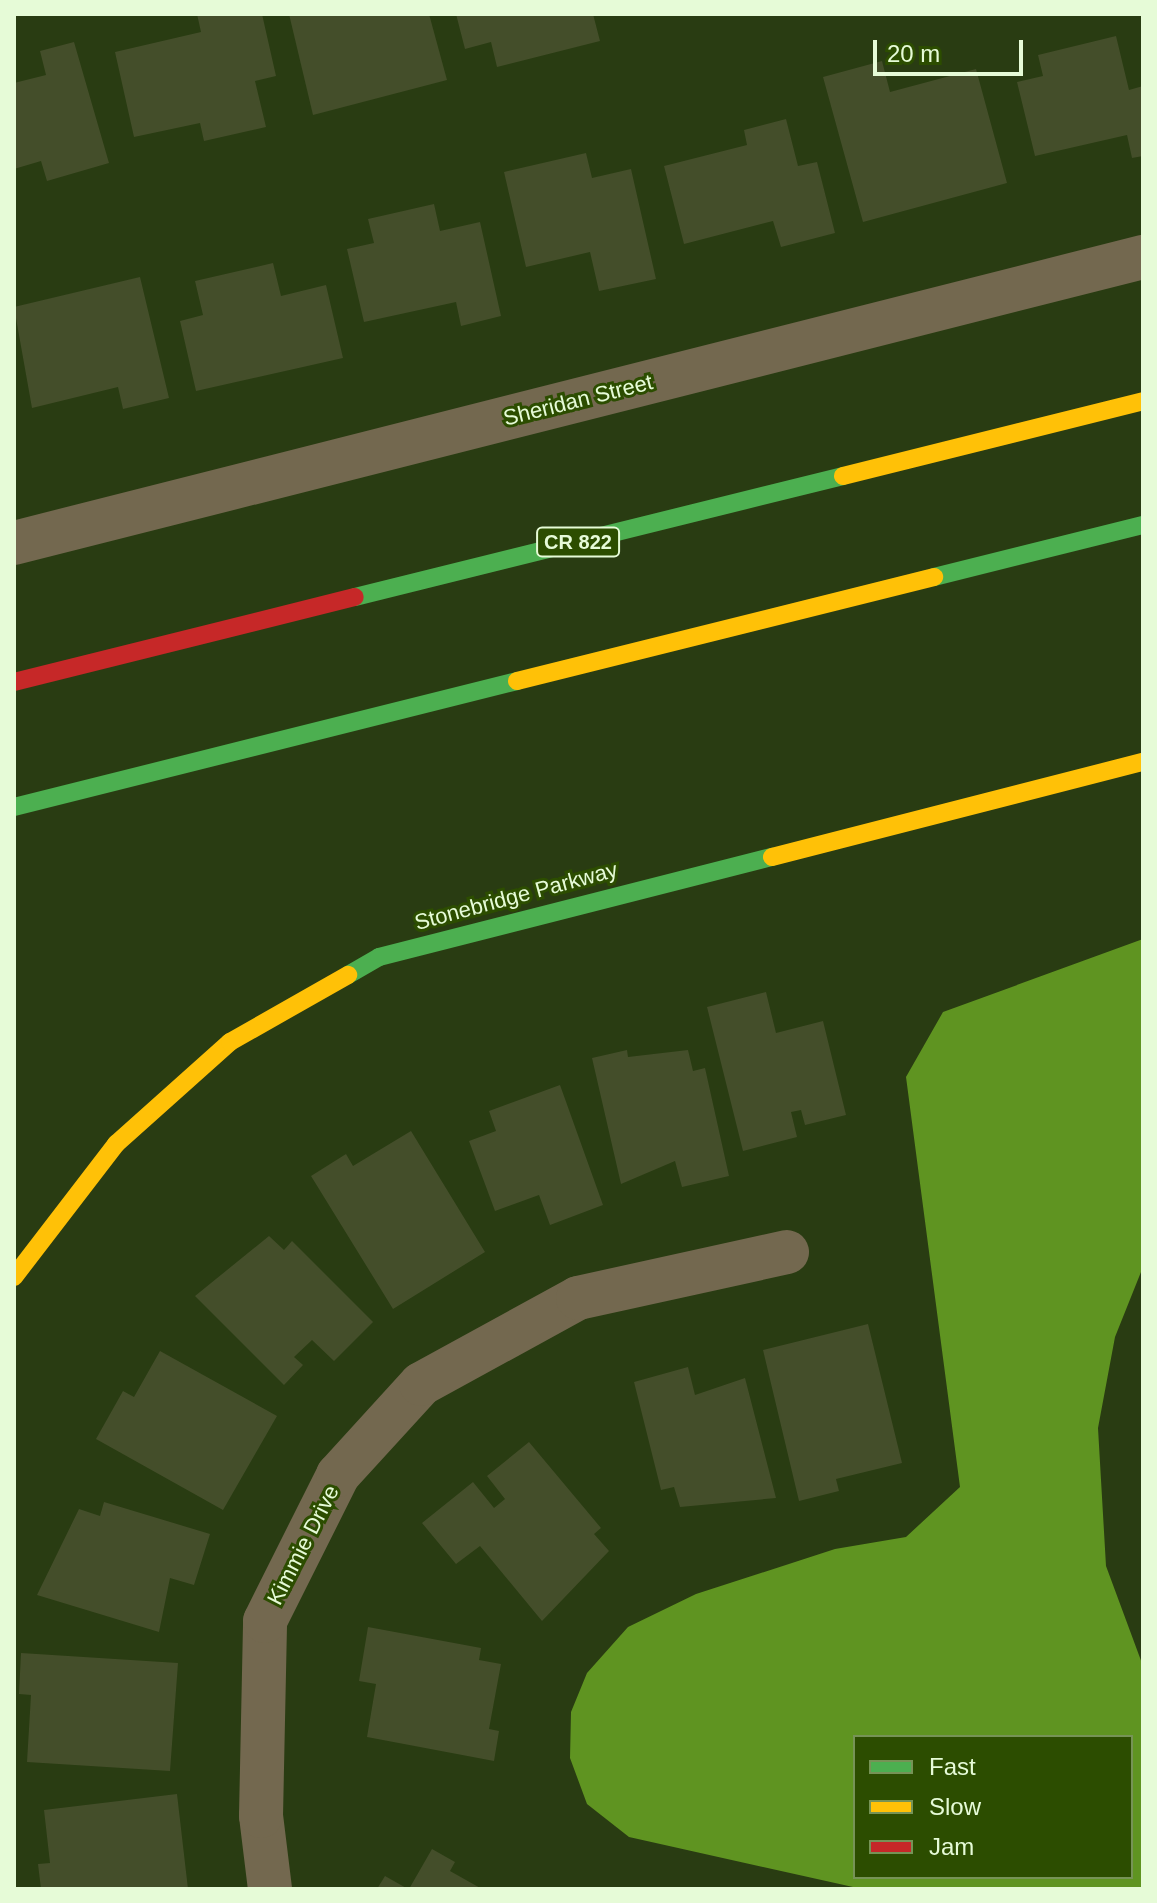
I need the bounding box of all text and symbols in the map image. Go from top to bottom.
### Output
scale bar [877,24,1027,74]
text: 20 m [887,40,940,67]
street label: Sheridan Street [501,369,655,431]
road number: CR 822 [536,526,620,558]
street label: Stonebridge Parkway [412,856,620,936]
street label: Kimmie Drive [262,1481,344,1609]
legend [853,1735,1133,1879]
text: Fast [929,1753,976,1780]
text: Slow [929,1793,981,1820]
text: Jam [929,1833,974,1860]

